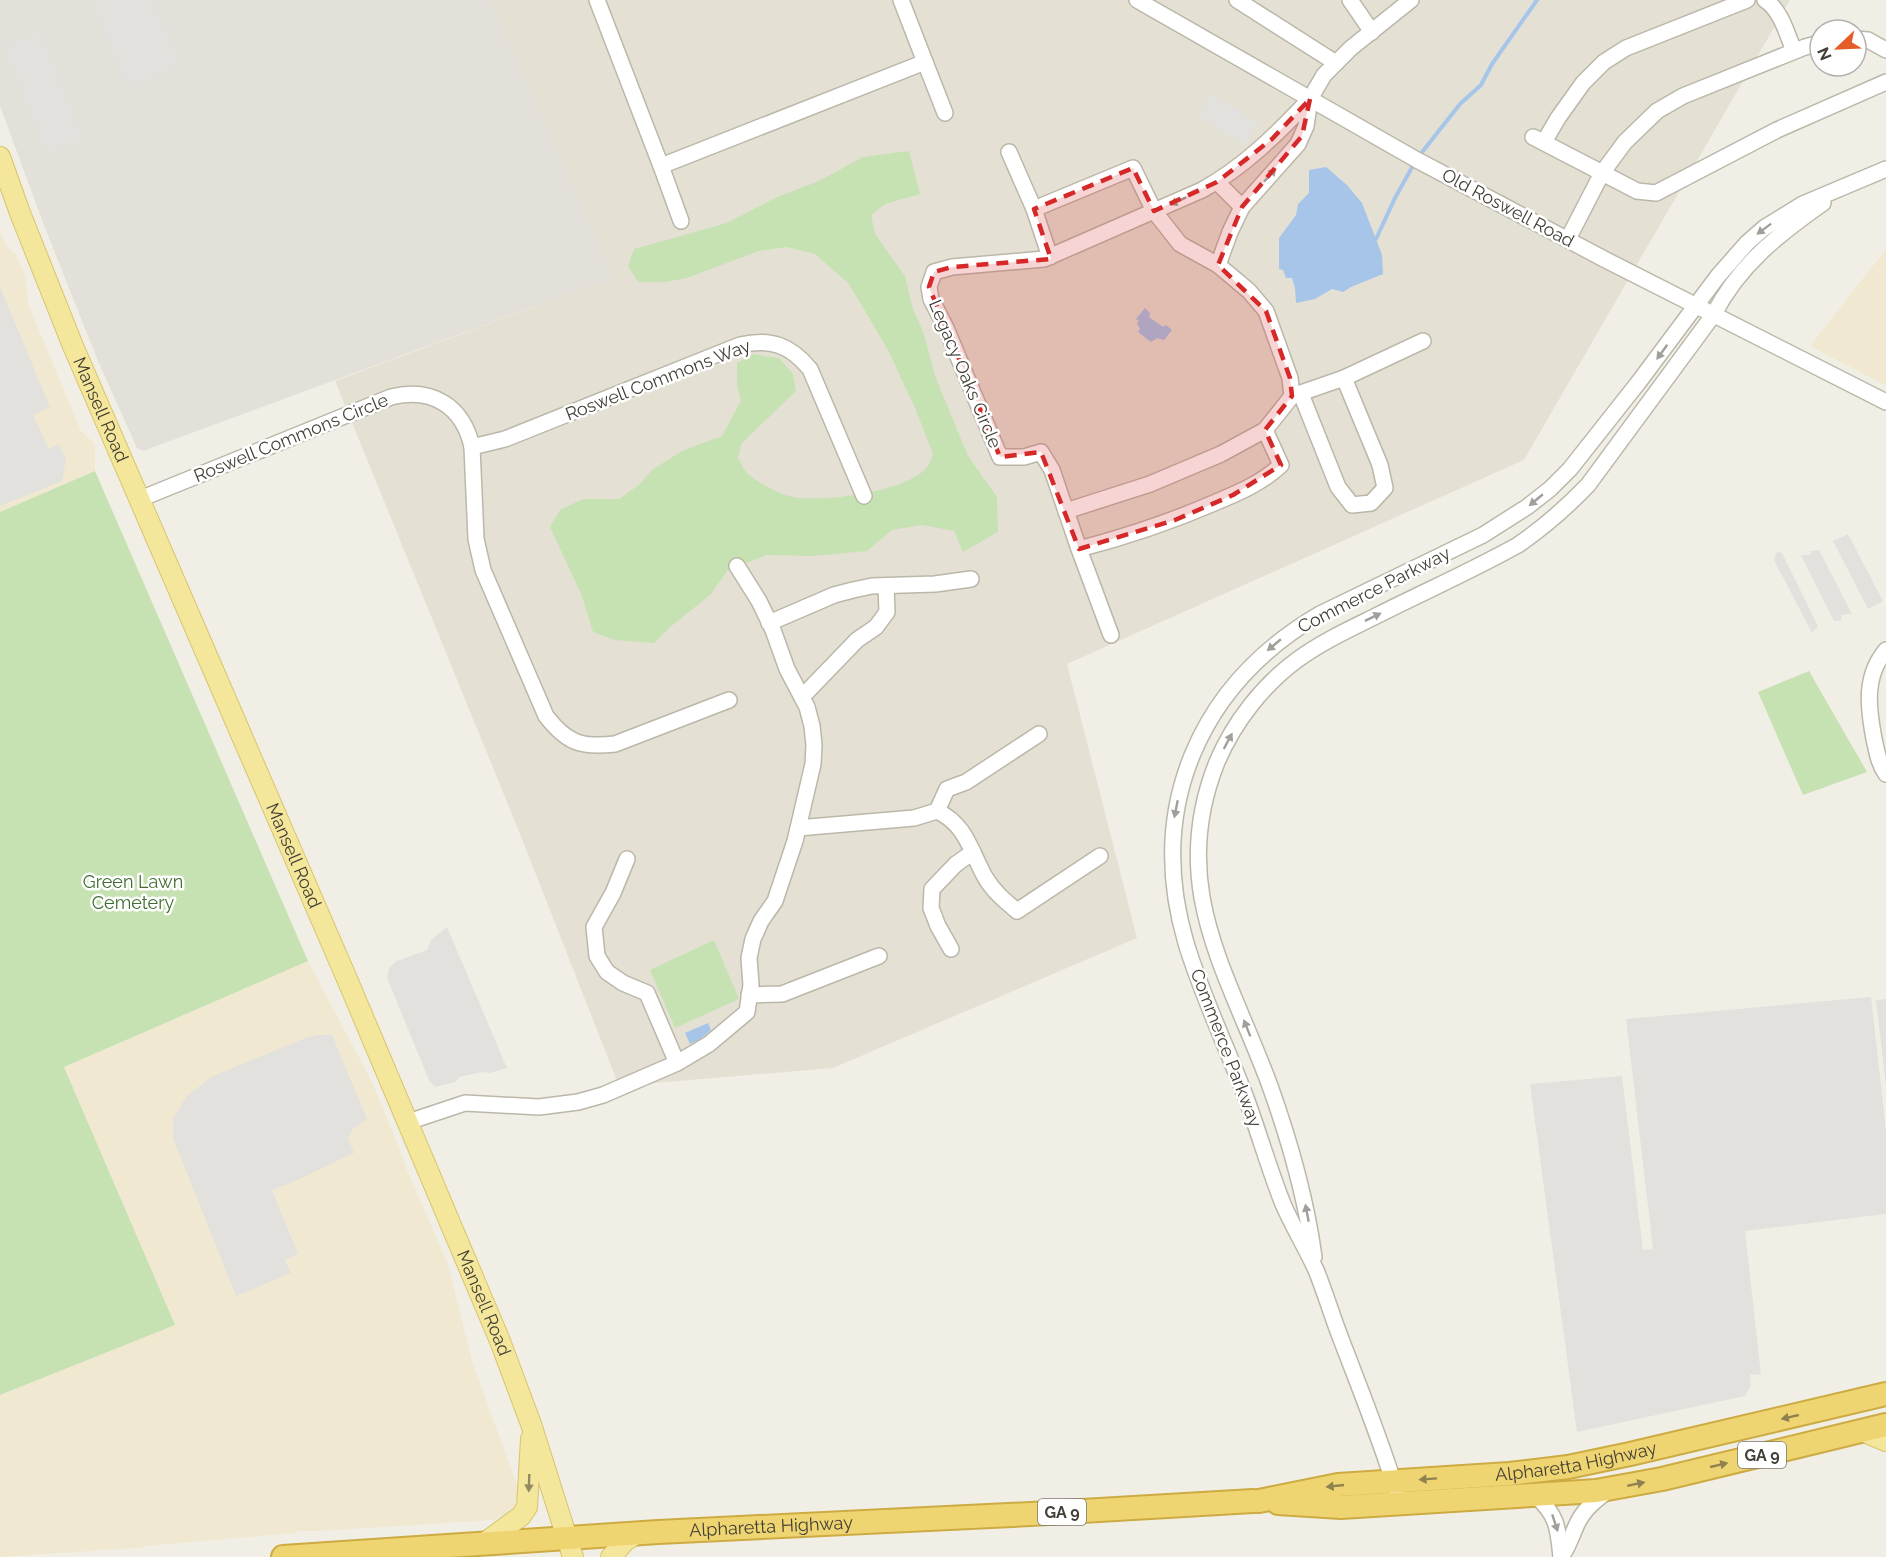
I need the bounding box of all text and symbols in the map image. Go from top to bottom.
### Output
north arrow [1808,18,1868,78]
text: N [1814,44,1836,63]
street label: Old Roswell Road [1439,164,1578,251]
one-way arrow [1263,168,1276,183]
one-way arrow [1169,196,1187,206]
one-way arrow [1756,222,1772,235]
street label: Legacy Oaks Circle [925,296,1006,452]
street label: Roswell Commons Way [562,334,754,425]
one-way arrow [1656,345,1668,360]
street label: Mansell Road [69,354,133,465]
street label: Roswell Commons Circle [191,389,391,486]
one-way arrow [1528,494,1544,507]
street label: Commerce Parkway [1294,542,1454,637]
one-way arrow [1364,613,1382,623]
one-way arrow [1266,639,1282,652]
one-way arrow [1222,732,1232,750]
street label: Mansell Road [262,800,326,911]
one-way arrow [1171,800,1180,819]
park label: Green Lawn Cemetery [83,871,183,913]
street label: Commerce Parkway [1187,966,1266,1130]
one-way arrow [1241,1019,1251,1037]
one-way arrow [1302,1203,1311,1222]
street label: Mansell Road [453,1247,515,1358]
one-way arrow [1781,1412,1799,1422]
street label: Alpharetta Highway [1494,1437,1659,1485]
road number: GA 9 [1738,1442,1786,1468]
one-way arrow [1710,1460,1728,1470]
one-way arrow [524,1473,534,1492]
one-way arrow [1419,1475,1438,1484]
one-way arrow [1626,1479,1645,1488]
one-way arrow [1326,1481,1345,1490]
road number: GA 9 [1038,1499,1086,1525]
street label: Alpharetta Highway [689,1512,854,1540]
one-way arrow [1551,1515,1561,1533]

